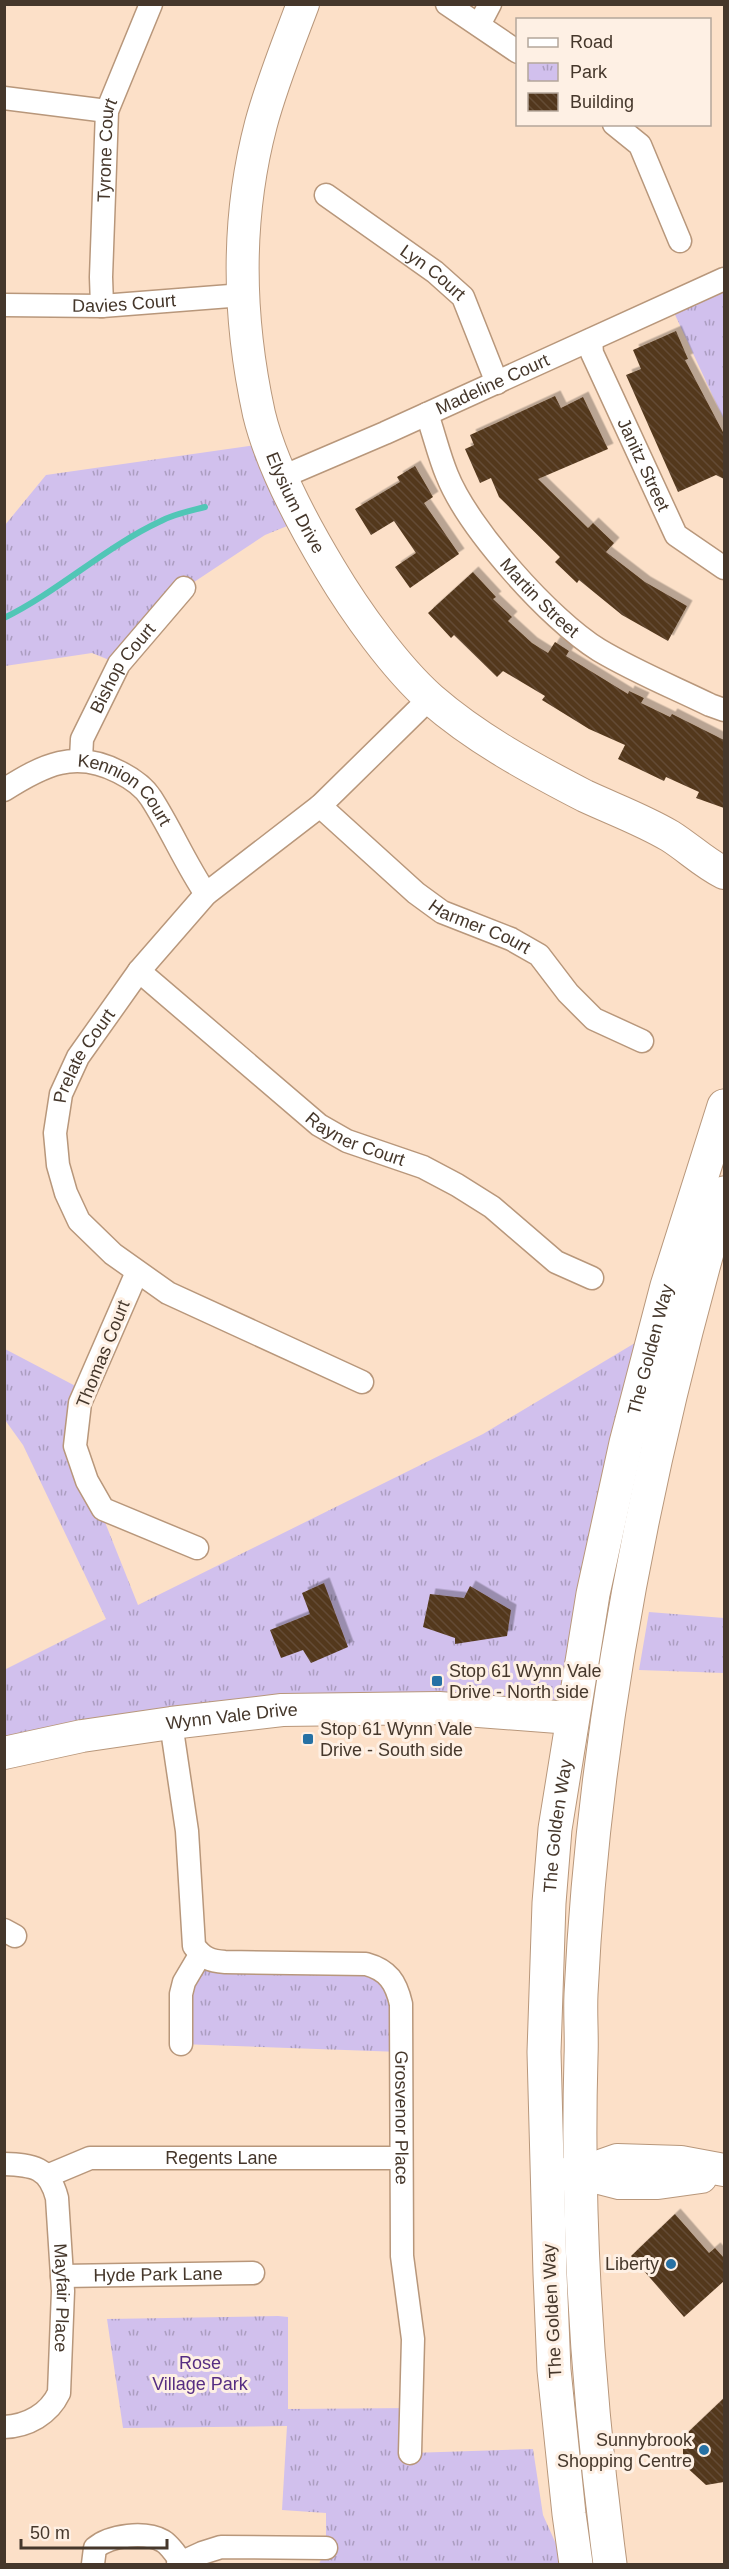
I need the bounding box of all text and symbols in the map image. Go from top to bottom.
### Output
legend [516,18,711,126]
text: Road [570,32,613,52]
text: Park [570,62,608,82]
text: Building [570,92,634,112]
street label: Tyrone Court [94,95,121,202]
street label: Lyn Court [396,241,469,304]
street label: Davies Court [72,290,177,316]
street label: Madeline Court [433,350,552,419]
street label: Janitz Street [613,415,674,514]
street label: Elysium Drive [262,449,329,557]
street label: Martin Street [496,554,583,642]
street label: Bishop Court [86,619,159,717]
street label: Kennion Court [77,751,175,829]
street label: Harmer Court [425,895,534,958]
street label: Prelate Court [50,1005,119,1104]
street label: Rayner Court [302,1108,407,1170]
street label: The Golden Way [624,1282,677,1417]
street label: Thomas Court [72,1297,134,1411]
place label: Stop 61 Wynn Vale Drive - North side [449,1661,602,1702]
marker: Stop 61 Wynn Vale Drive - North side [430,1674,444,1688]
street label: Wynn Vale Drive [165,1700,298,1734]
place label: Stop 61 Wynn Vale Drive - South side [320,1719,473,1760]
marker: Stop 61 Wynn Vale Drive - South side [301,1732,315,1746]
street label: The Golden Way [540,1758,576,1894]
street label: Grosvenor Place [391,2050,412,2185]
street label: Regents Lane [165,2148,277,2168]
street label: Mayfair Place [50,2243,73,2353]
street label: The Golden Way [538,2243,566,2379]
place label: Liberty [605,2254,659,2274]
marker: Liberty [664,2257,678,2271]
street label: Hyde Park Lane [93,2263,223,2286]
park label: Rose Village Park [152,2353,249,2394]
place label: Sunnybrook Shopping Centre [557,2430,693,2471]
marker: Sunnybrook Shopping Centre [697,2443,711,2457]
scale bar [21,2512,166,2550]
text: 50 m [30,2523,70,2543]

